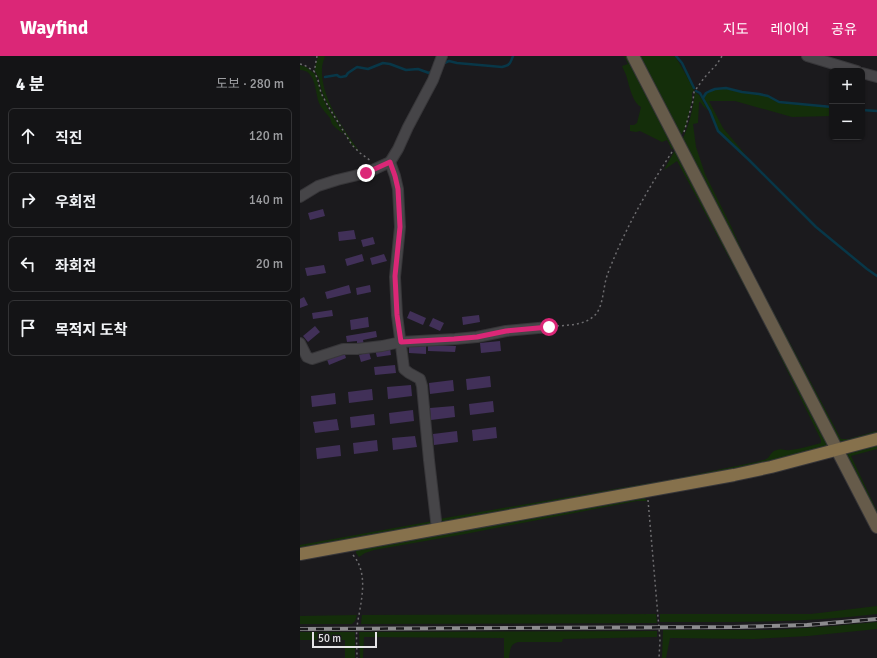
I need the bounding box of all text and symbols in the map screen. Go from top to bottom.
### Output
text: Wayfind [20,16,88,40]
text: 지도 [723,21,749,38]
text: 레이어 [771,21,809,38]
text: 공유 [831,21,857,38]
map controls [829,68,865,140]
button: + [829,68,865,104]
text: 4 분 [16,74,45,95]
text: 도보 · 280 m [216,76,284,92]
button: − [829,104,865,140]
icon: ahead [17,125,39,147]
text: 120 m [249,128,283,144]
text: 직진 [55,129,83,147]
route end [357,164,375,182]
icon: right [17,189,39,211]
text: 140 m [249,192,283,208]
text: 우회전 [55,193,96,211]
icon: left [17,253,39,275]
text: 20 m [256,256,283,272]
text: 좌회전 [55,257,96,275]
icon: arrive [17,317,39,339]
route start [540,318,558,336]
text: 목적지 도착 [55,321,127,339]
scale bar [312,630,377,649]
text: 50 m [318,632,341,645]

